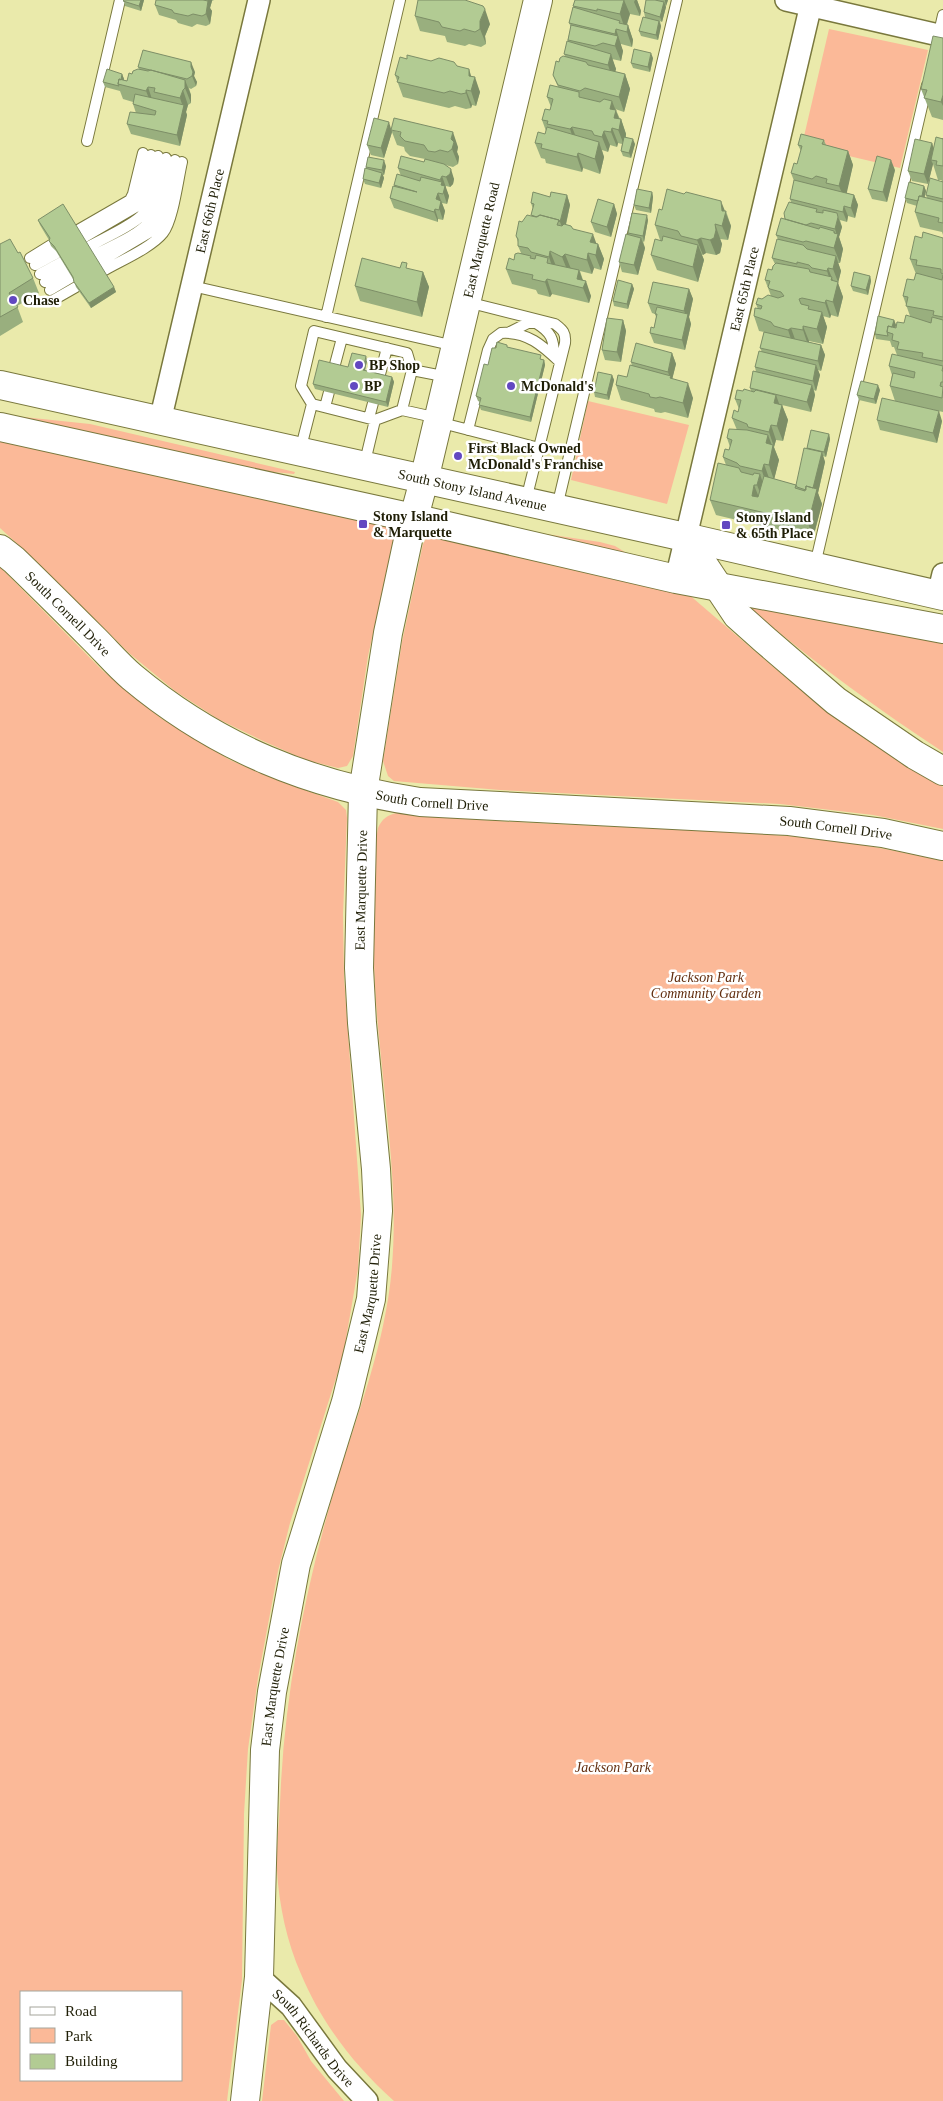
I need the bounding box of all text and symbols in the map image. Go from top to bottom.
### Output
street label: East 66th Place [193,167,227,255]
street label: East Marquette Road [461,181,502,299]
street label: East 65th Place [727,245,762,333]
place label: Chase [23,293,60,308]
marker: Chase [7,294,19,306]
place label: BP Shop [369,358,420,373]
marker: BP Shop [353,359,365,371]
place label: BP [364,379,382,394]
place label: McDonald's [521,379,594,394]
marker: BP [348,380,360,392]
marker: McDonald's [505,380,517,392]
place label: First Black Owned McDonald's Franchise [468,441,603,472]
marker: First Black Owned McDonald's Franchise [452,450,464,462]
street label: South Stony Island Avenue [397,467,548,514]
place label: Stony Island & Marquette [373,509,452,540]
place label: Stony Island & 65th Place [736,510,813,541]
marker: Stony Island & Marquette [357,518,369,530]
marker: Stony Island & 65th Place [720,519,732,531]
street label: South Cornell Drive [22,568,113,659]
street label: South Cornell Drive [374,787,489,814]
street label: South Cornell Drive [779,814,894,843]
street label: East Marquette Drive [352,830,370,951]
park label: Jackson Park Community Garden [651,970,761,1001]
street label: East Marquette Drive [351,1233,384,1355]
street label: East Marquette Drive [259,1626,292,1747]
park label: Jackson Park [575,1760,652,1775]
street label: South Richards Drive [269,1986,357,2090]
legend [20,1991,182,2081]
text: Road [65,2003,97,2019]
text: Park [65,2028,93,2044]
text: Building [65,2053,118,2069]

